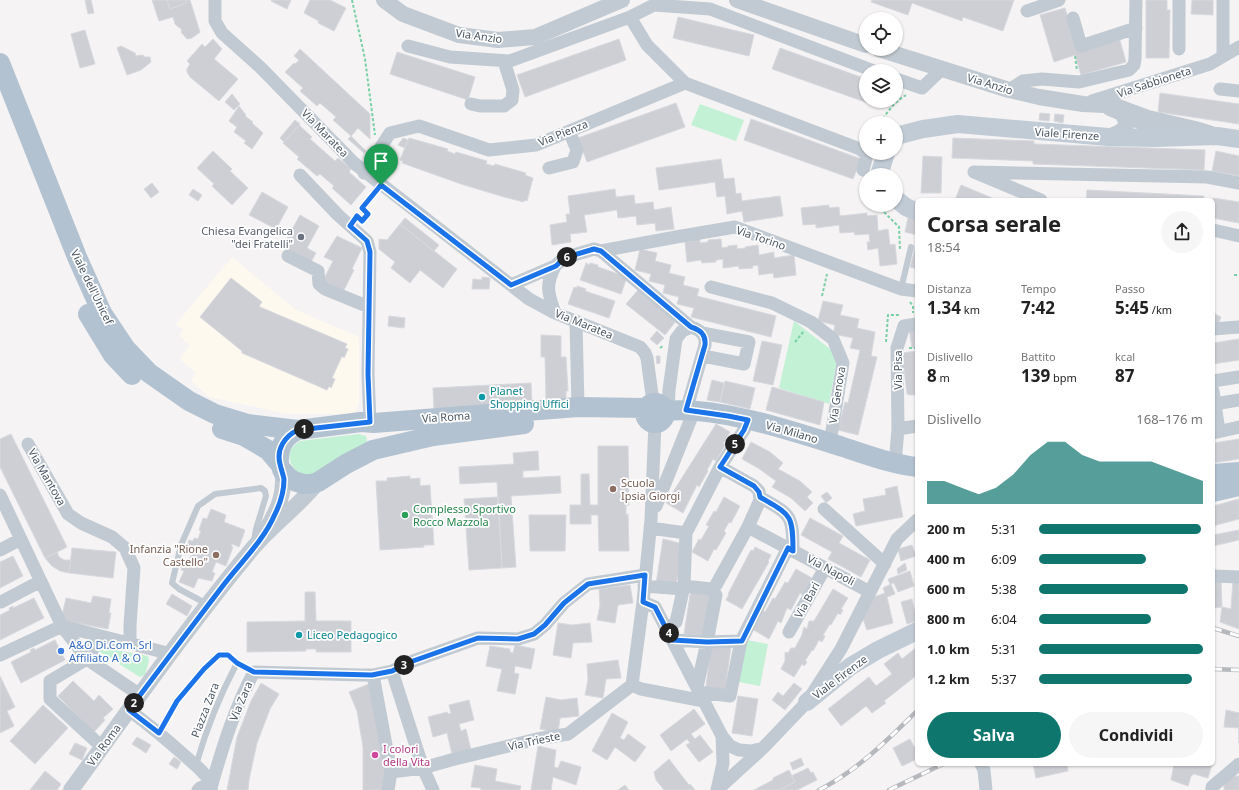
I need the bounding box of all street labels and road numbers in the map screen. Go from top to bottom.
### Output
street label: Via Anzio [455,25,504,46]
street label: Via Sabbioneta [1115,63,1193,101]
street label: Via Anzio [965,69,1015,98]
street label: Via Maratea [299,105,352,160]
street label: Via Pienza [536,116,590,149]
street label: Viale Firenze [1034,124,1100,143]
street label: Via Torino [734,222,788,253]
street label: Viale dell'Unicef [68,247,118,328]
street label: Via Maratea [553,305,615,342]
street label: Via Pisa [890,350,905,390]
street label: Via Genova [825,365,848,425]
street label: Via Roma [421,407,471,426]
street label: Via Milano [764,417,820,446]
street label: Via Mantova [25,445,70,508]
street label: Via Napoli [805,551,858,588]
street label: Via Bari [791,579,823,621]
street label: Viale Firenze [809,651,870,702]
street label: Via Zara [226,679,256,723]
street label: Piazza Zara [187,680,222,740]
street label: Via Roma [83,721,124,769]
street label: Via Trieste [506,728,561,753]

